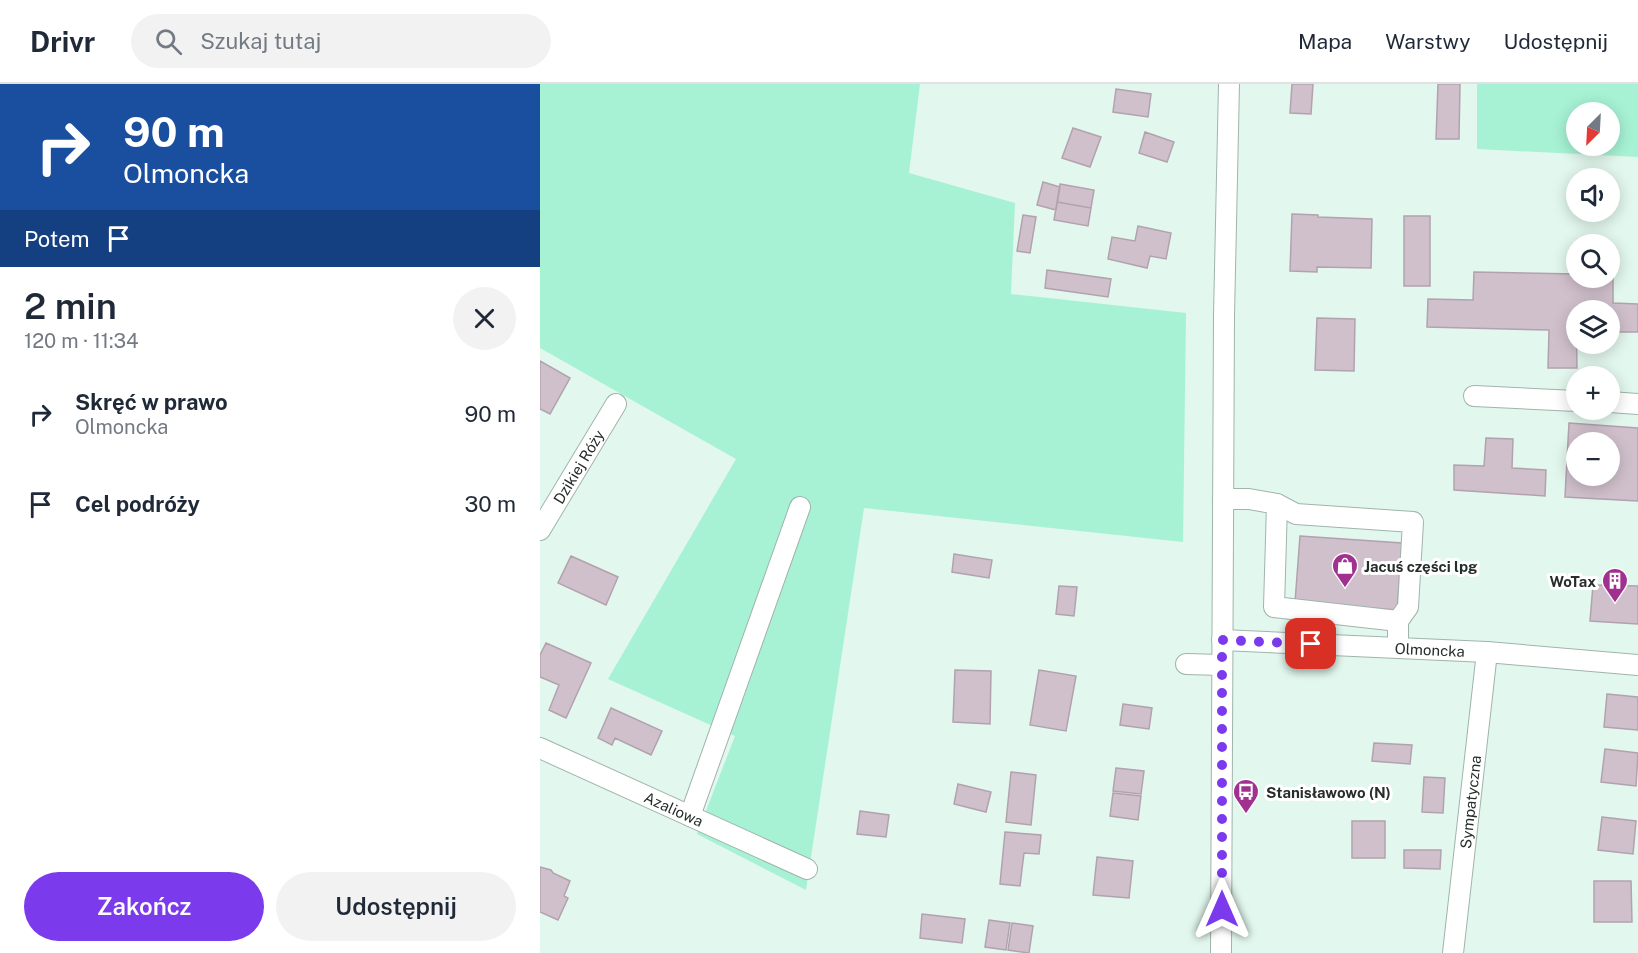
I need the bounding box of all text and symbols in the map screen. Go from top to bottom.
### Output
search box [131,14,551,68]
text: Drivr [30,25,95,58]
icon: search [152,25,185,58]
text: Szukaj tutaj [200,28,321,54]
text: Mapa [1298,29,1352,54]
text: Warstwy [1385,29,1470,54]
text: Udostępnij [1503,29,1608,54]
north arrow [1566,102,1620,156]
map controls [1566,102,1620,486]
text: 90 m [123,107,225,156]
icon: right [24,108,102,186]
text: Olmoncka [123,157,249,189]
button: sound [1566,168,1620,222]
icon: arrive [102,222,135,255]
text: Potem [24,226,90,252]
button: search [1566,234,1620,288]
text: 2 min [24,285,117,327]
button: close [453,287,516,350]
button: layers [1566,300,1620,354]
text: 120 m · 11:34 [24,329,139,353]
button: + [1566,366,1620,420]
text: Skręć w prawo [75,389,228,415]
icon: right [24,398,57,431]
text: 90 m [465,401,516,427]
text: Olmoncka [75,415,168,439]
street label: Dzikiej Róży [549,427,607,507]
button: − [1566,432,1620,486]
icon: arrive [24,488,57,521]
text: Cel podróży [75,491,200,517]
text: 30 m [464,491,516,517]
shop icon: Jacuś części lpg [1330,551,1360,589]
place label: Jacuś części lpg [1364,558,1478,575]
building icon: WoTax [1600,566,1630,604]
place label: WoTax [1549,573,1596,590]
pin [1285,618,1336,669]
icon: arrive [1294,627,1327,660]
street label: Olmoncka [1394,639,1465,659]
street label: Sympatyczna [1456,754,1484,850]
bus stop icon: Stanisławowo (N) [1231,777,1261,815]
place label: Stanisławowo (N) [1266,784,1391,801]
street label: Azaliowa [642,788,706,829]
button: Zakończ [24,872,264,941]
button: Udostępnij [276,872,516,941]
position arrow [1190,877,1254,941]

